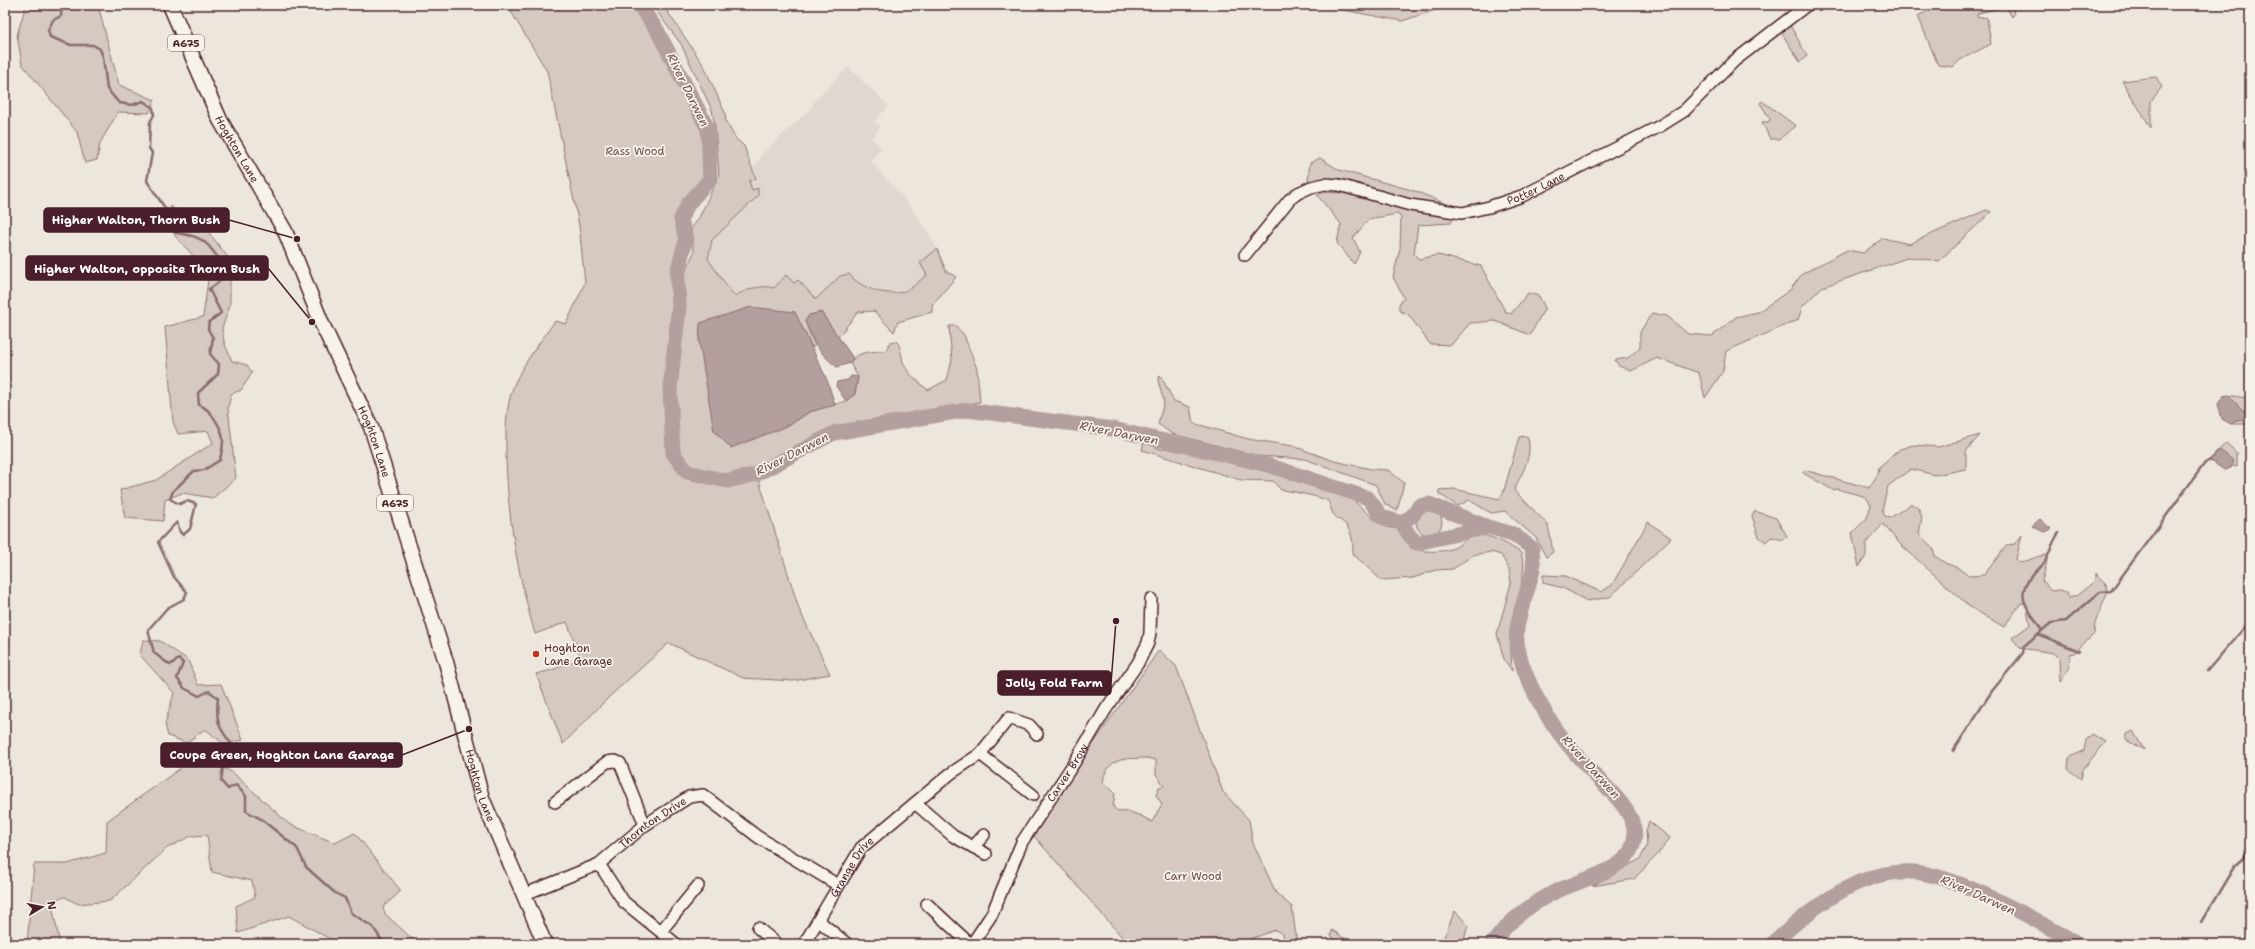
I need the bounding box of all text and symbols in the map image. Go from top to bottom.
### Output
road number: A675 [168,35,204,51]
water label: River Darwen [663,51,713,129]
street label: Hoghton Lane [211,113,262,186]
park label: Rass Wood [605,144,665,159]
street label: Potter Lane [1505,169,1567,208]
callout: Higher Walton, Thorn Bush [44,208,229,232]
text: Higher Walton, Thorn Bush [52,212,220,228]
callout: Higher Walton, opposite Thorn Bush [26,256,268,280]
text: Higher Walton, opposite Thorn Bush [34,261,260,277]
street label: Hoghton Lane [354,403,394,479]
water label: River Darwen [1078,418,1160,448]
water label: River Darwen [753,429,831,479]
road number: A675 [377,495,413,511]
place label: Hoghton Lane Garage [544,641,613,669]
marker: Hoghton Lane Garage [531,649,541,659]
callout: Jolly Fold Farm [998,671,1111,695]
text: Jolly Fold Farm [1005,675,1103,691]
water label: River Darwen [1558,732,1624,802]
street label: Carver Brow [1044,741,1092,805]
callout: Coupe Green, Hoghton Lane Garage [161,743,402,767]
text: Coupe Green, Hoghton Lane Garage [170,747,394,763]
street label: Hoghton Lane [461,748,498,824]
street label: Thornton Drive [616,794,689,852]
street label: Grange Drive [827,833,877,900]
park label: Carr Wood [1164,869,1222,884]
water label: River Darwen [1938,871,2018,919]
north arrow [22,887,62,927]
text: N [43,900,60,911]

